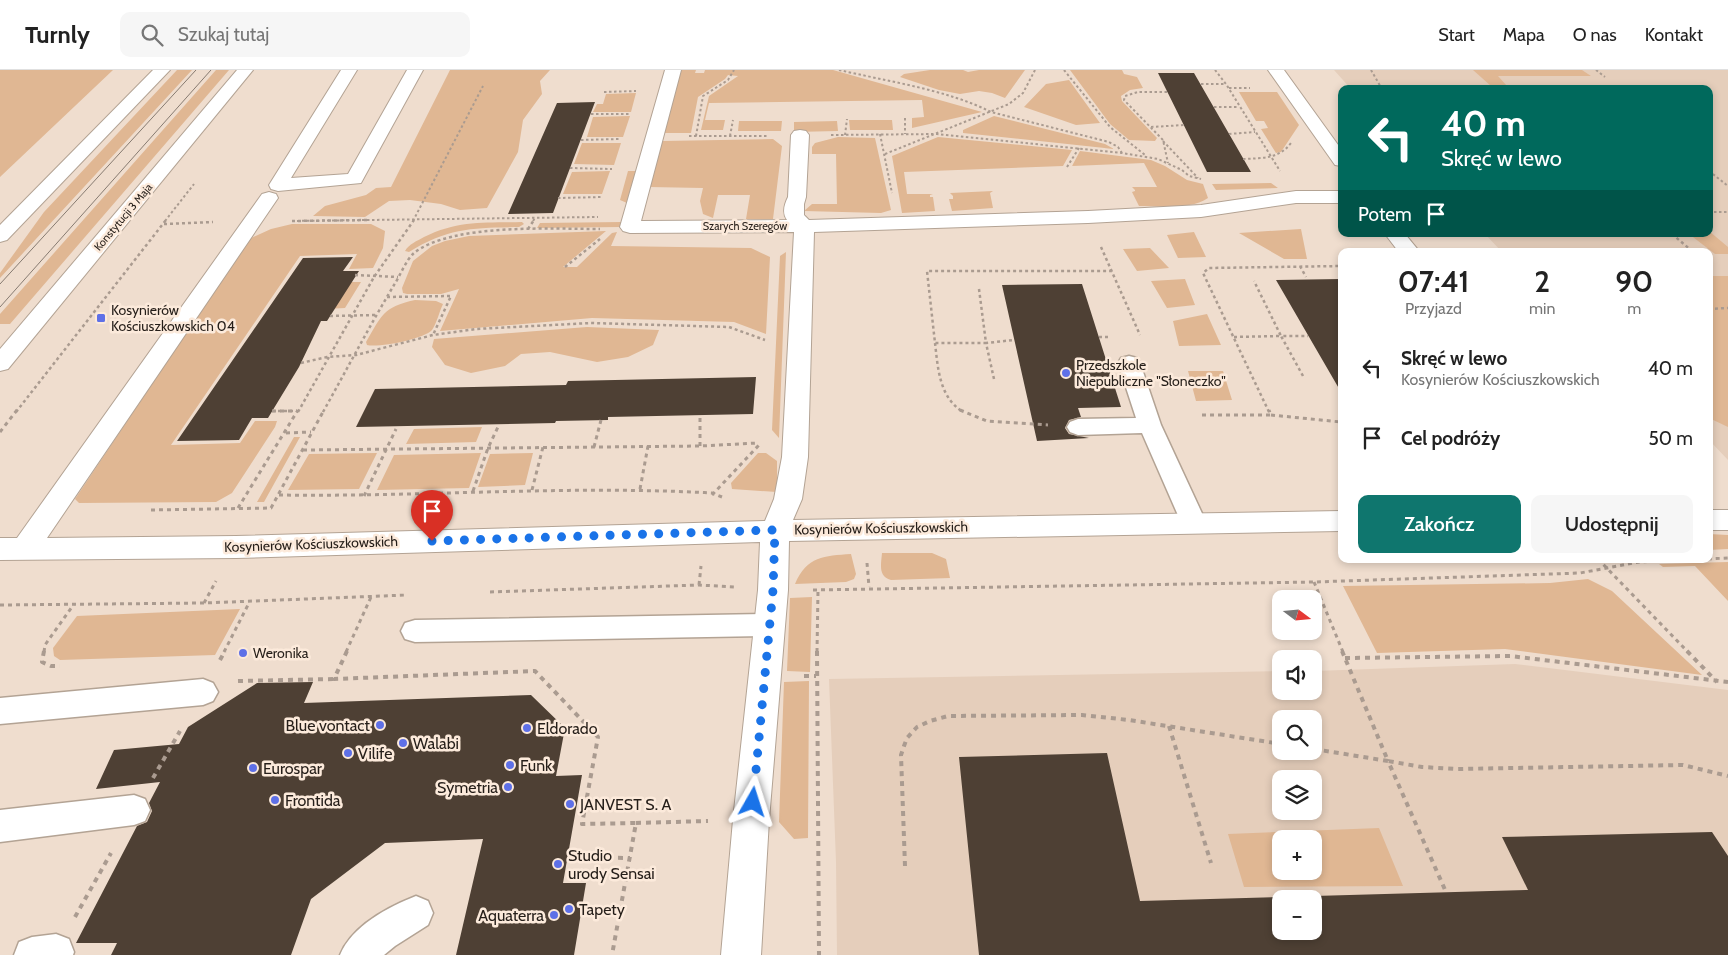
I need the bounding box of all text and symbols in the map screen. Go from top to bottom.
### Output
search box [120,12,470,57]
text: Turnly [25,20,90,49]
icon: search [138,21,166,49]
text: Szukaj tutaj [178,23,269,46]
text: Start [1438,24,1475,46]
text: Mapa [1503,24,1545,46]
text: O nas [1573,24,1617,46]
text: Kontakt [1645,24,1703,46]
text: 40 m [1441,102,1526,145]
icon: left [1358,105,1423,170]
text: Skręć w lewo [1441,145,1562,172]
street label: Konstytucji 3 Maja [91,180,156,254]
icon: arrive [1422,200,1450,228]
text: Potem [1358,203,1412,226]
street label: Szarych Szeregów [703,219,787,233]
text: 07:41 [1398,263,1469,300]
text: 2 [1534,263,1550,300]
text: 90 [1615,263,1653,300]
text: Przyjazd [1405,299,1462,318]
text: min [1529,299,1555,318]
text: m [1627,299,1641,318]
place label: Kosynierów Kościuszkowskich 04 [111,301,235,335]
marker: Kosynierów Kościuszkowskich 04 [95,312,107,324]
text: Skręć w lewo [1401,347,1507,370]
icon: left [1358,354,1386,382]
place label: Przedszkole Niepubliczne "Słoneczko" [1076,356,1226,390]
text: 40 m [1648,357,1693,380]
marker: Przedszkole Niepubliczne "Słoneczko" [1060,367,1072,379]
text: Kosynierów Kościuszkowskich [1401,370,1600,389]
icon: arrive [1358,424,1386,452]
text: Cel podróży [1401,427,1500,450]
text: 50 m [1649,427,1693,450]
pin [411,490,453,541]
button: Zakończ [1358,495,1521,553]
button: Udostępnij [1531,495,1693,553]
icon: arrive [418,497,446,525]
street label: Kosynierów Kościuszkowskich [794,517,968,539]
street label: Kosynierów Kościuszkowskich [224,532,398,556]
north arrow [1272,590,1322,640]
map controls [1272,590,1322,940]
place label: Weronika [253,644,309,662]
marker: Weronika [237,647,249,659]
button: sound [1272,650,1322,700]
button: search [1272,710,1322,760]
place label: Blue vontact [286,716,371,735]
marker: Blue vontact [374,719,386,731]
place label: Eldorado [537,719,598,738]
marker: Eldorado [521,722,533,734]
place label: Walabi [413,734,459,753]
marker: Walabi [397,737,409,749]
place label: Vilife [358,744,392,763]
marker: Vilife [342,747,354,759]
place label: Funk [520,756,553,775]
place label: Eurospar [263,759,323,778]
marker: Funk [504,759,516,771]
marker: Eurospar [247,762,259,774]
button: layers [1272,770,1322,820]
position arrow [726,775,778,827]
place label: Symetria [437,778,498,797]
marker: Symetria [502,781,514,793]
place label: Frontida [285,791,341,810]
marker: Frontida [269,794,281,806]
place label: JANVEST S. A [579,795,672,814]
marker: JANVEST S. A [564,798,576,810]
button: + [1272,830,1322,880]
place label: Studio urody Sensai [568,846,655,883]
marker: Studio urody Sensai [552,858,564,870]
button: − [1272,890,1322,940]
place label: Tapety [579,900,625,919]
marker: Tapety [563,903,575,915]
place label: Aquaterra [478,906,544,925]
marker: Aquaterra [548,909,560,921]

